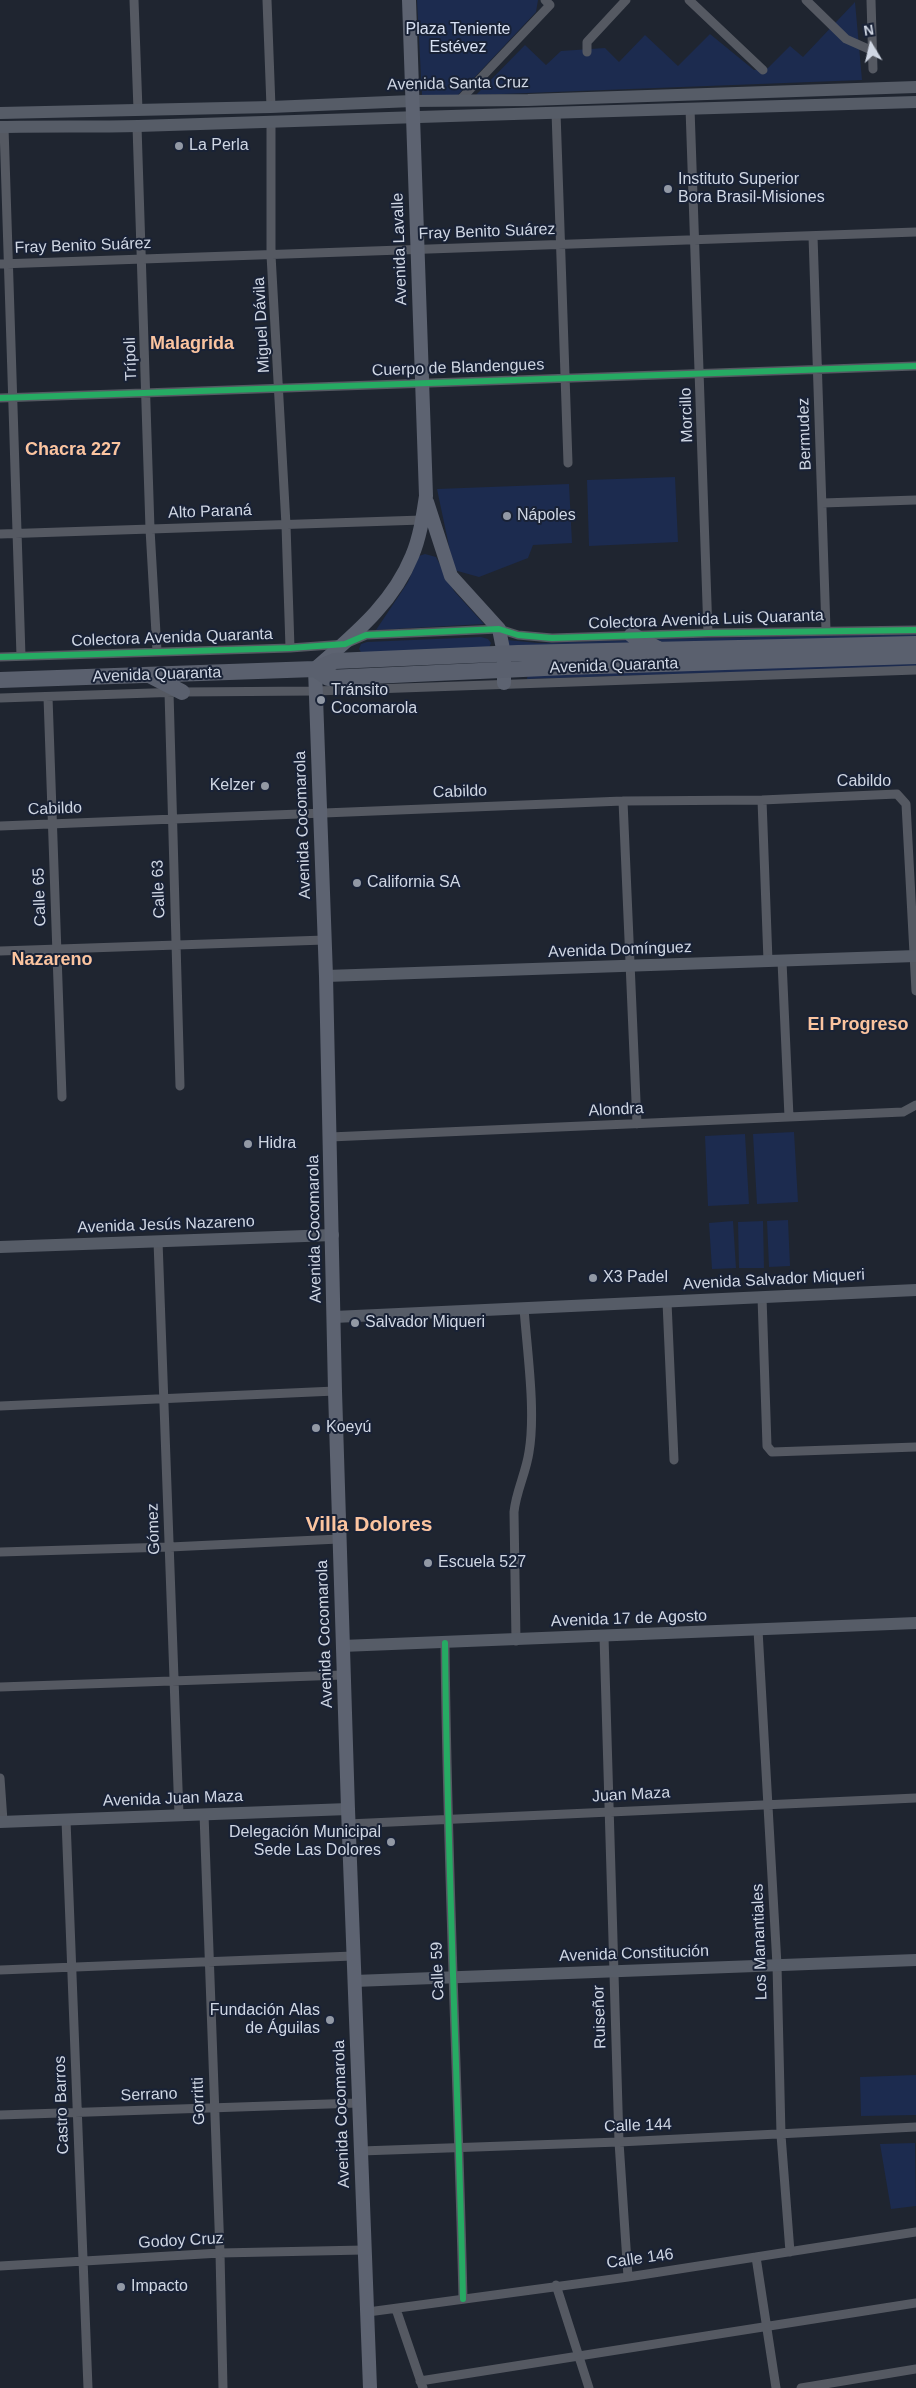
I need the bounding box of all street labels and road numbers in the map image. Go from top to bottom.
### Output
street label: Avenida Santa Cruz [387,73,529,95]
street label: Avenida Lavalle [388,192,412,306]
street label: Fray Benito Suárez [418,220,556,244]
street label: Fray Benito Suárez [14,234,152,258]
street label: Miguel Dávila [250,277,274,373]
street label: Trípoli [121,337,141,381]
street label: Cuerpo de Blandengues [371,355,545,381]
street label: Morcillo [676,387,698,443]
street label: Bermudez [794,397,816,471]
street label: Alto Paraná [168,501,252,523]
street label: Colectora Avenida Luis Quaranta [588,606,824,634]
street label: Colectora Avenida Quaranta [71,625,273,651]
street label: Avenida Quaranta [549,654,679,678]
street label: Avenida Quaranta [92,663,222,687]
street label: Avenida Cocomarola [291,751,315,899]
street label: Cabildo [837,772,891,792]
street label: Cabildo [433,781,487,803]
street label: Cabildo [28,798,82,820]
street label: Calle 63 [148,859,170,919]
street label: Calle 65 [29,867,51,927]
street label: Avenida Domínguez [548,938,692,962]
street label: Alondra [588,1099,644,1121]
street label: Avenida Cocomarola [304,1155,326,1303]
street label: Avenida Jesús Nazareno [77,1212,255,1238]
street label: Avenida Salvador Miqueri [683,1266,865,1294]
street label: Gómez [144,1503,164,1555]
street label: Avenida Cocomarola [313,1560,337,1708]
street label: Avenida 17 de Agosto [551,1607,707,1631]
street label: Juan Maza [591,1783,671,1807]
street label: Avenida Juan Maza [103,1787,243,1811]
street label: Los Manantiales [748,1883,772,2001]
street label: Calle 59 [427,1941,449,2001]
street label: Avenida Constitución [559,1942,709,1966]
street label: Ruiseñor [589,1985,611,2049]
street label: Avenida Cocomarola [330,2040,354,2188]
street label: Castro Barros [51,2055,73,2155]
street label: Gorritti [189,2077,209,2125]
street label: Serrano [120,2084,178,2106]
street label: Calle 144 [604,2115,672,2137]
street label: Godoy Cruz [138,2229,224,2253]
street label: Calle 146 [605,2245,675,2273]

